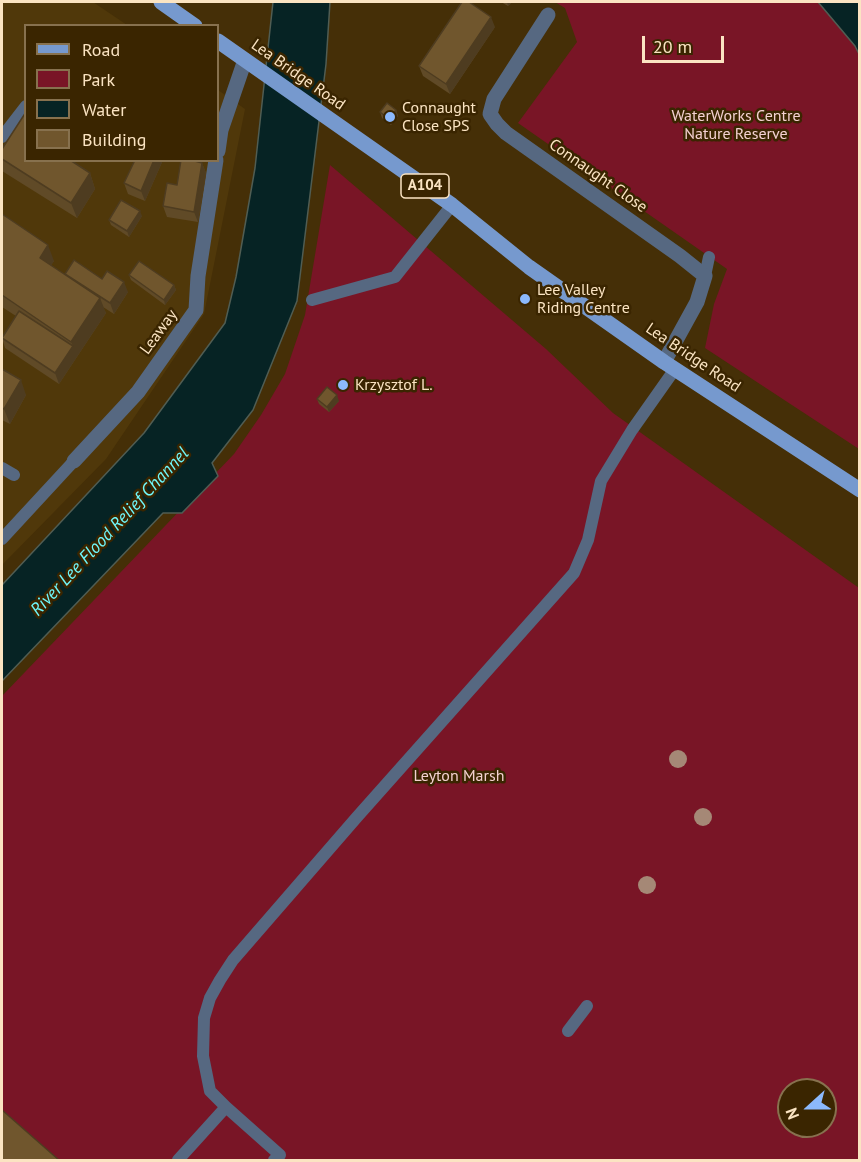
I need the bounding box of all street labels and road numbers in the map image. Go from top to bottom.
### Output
street label: Lea Bridge Road [247,36,349,114]
street label: Connaught Close [545,135,651,217]
road number: A104 [401,174,449,198]
street label: Leaway [136,306,182,358]
street label: Lea Bridge Road [642,319,744,397]

